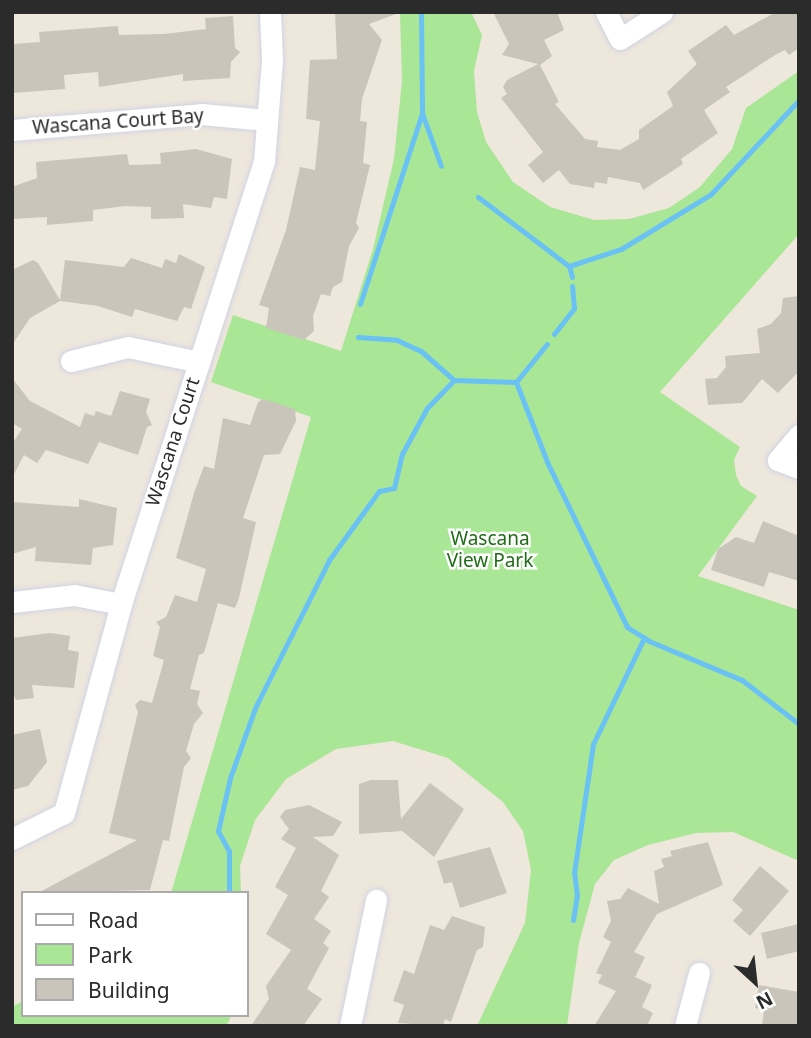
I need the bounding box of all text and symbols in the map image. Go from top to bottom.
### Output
street label: Wascana Court Bay [32,105,204,139]
street label: Wascana Court [141,375,205,509]
park label: Wascana View Park [447,528,533,572]
legend [21,891,248,1017]
text: Road [88,906,138,934]
text: Park [88,941,132,969]
north arrow [720,947,790,1017]
text: Building [88,976,170,1004]
text: N [752,986,777,1016]

